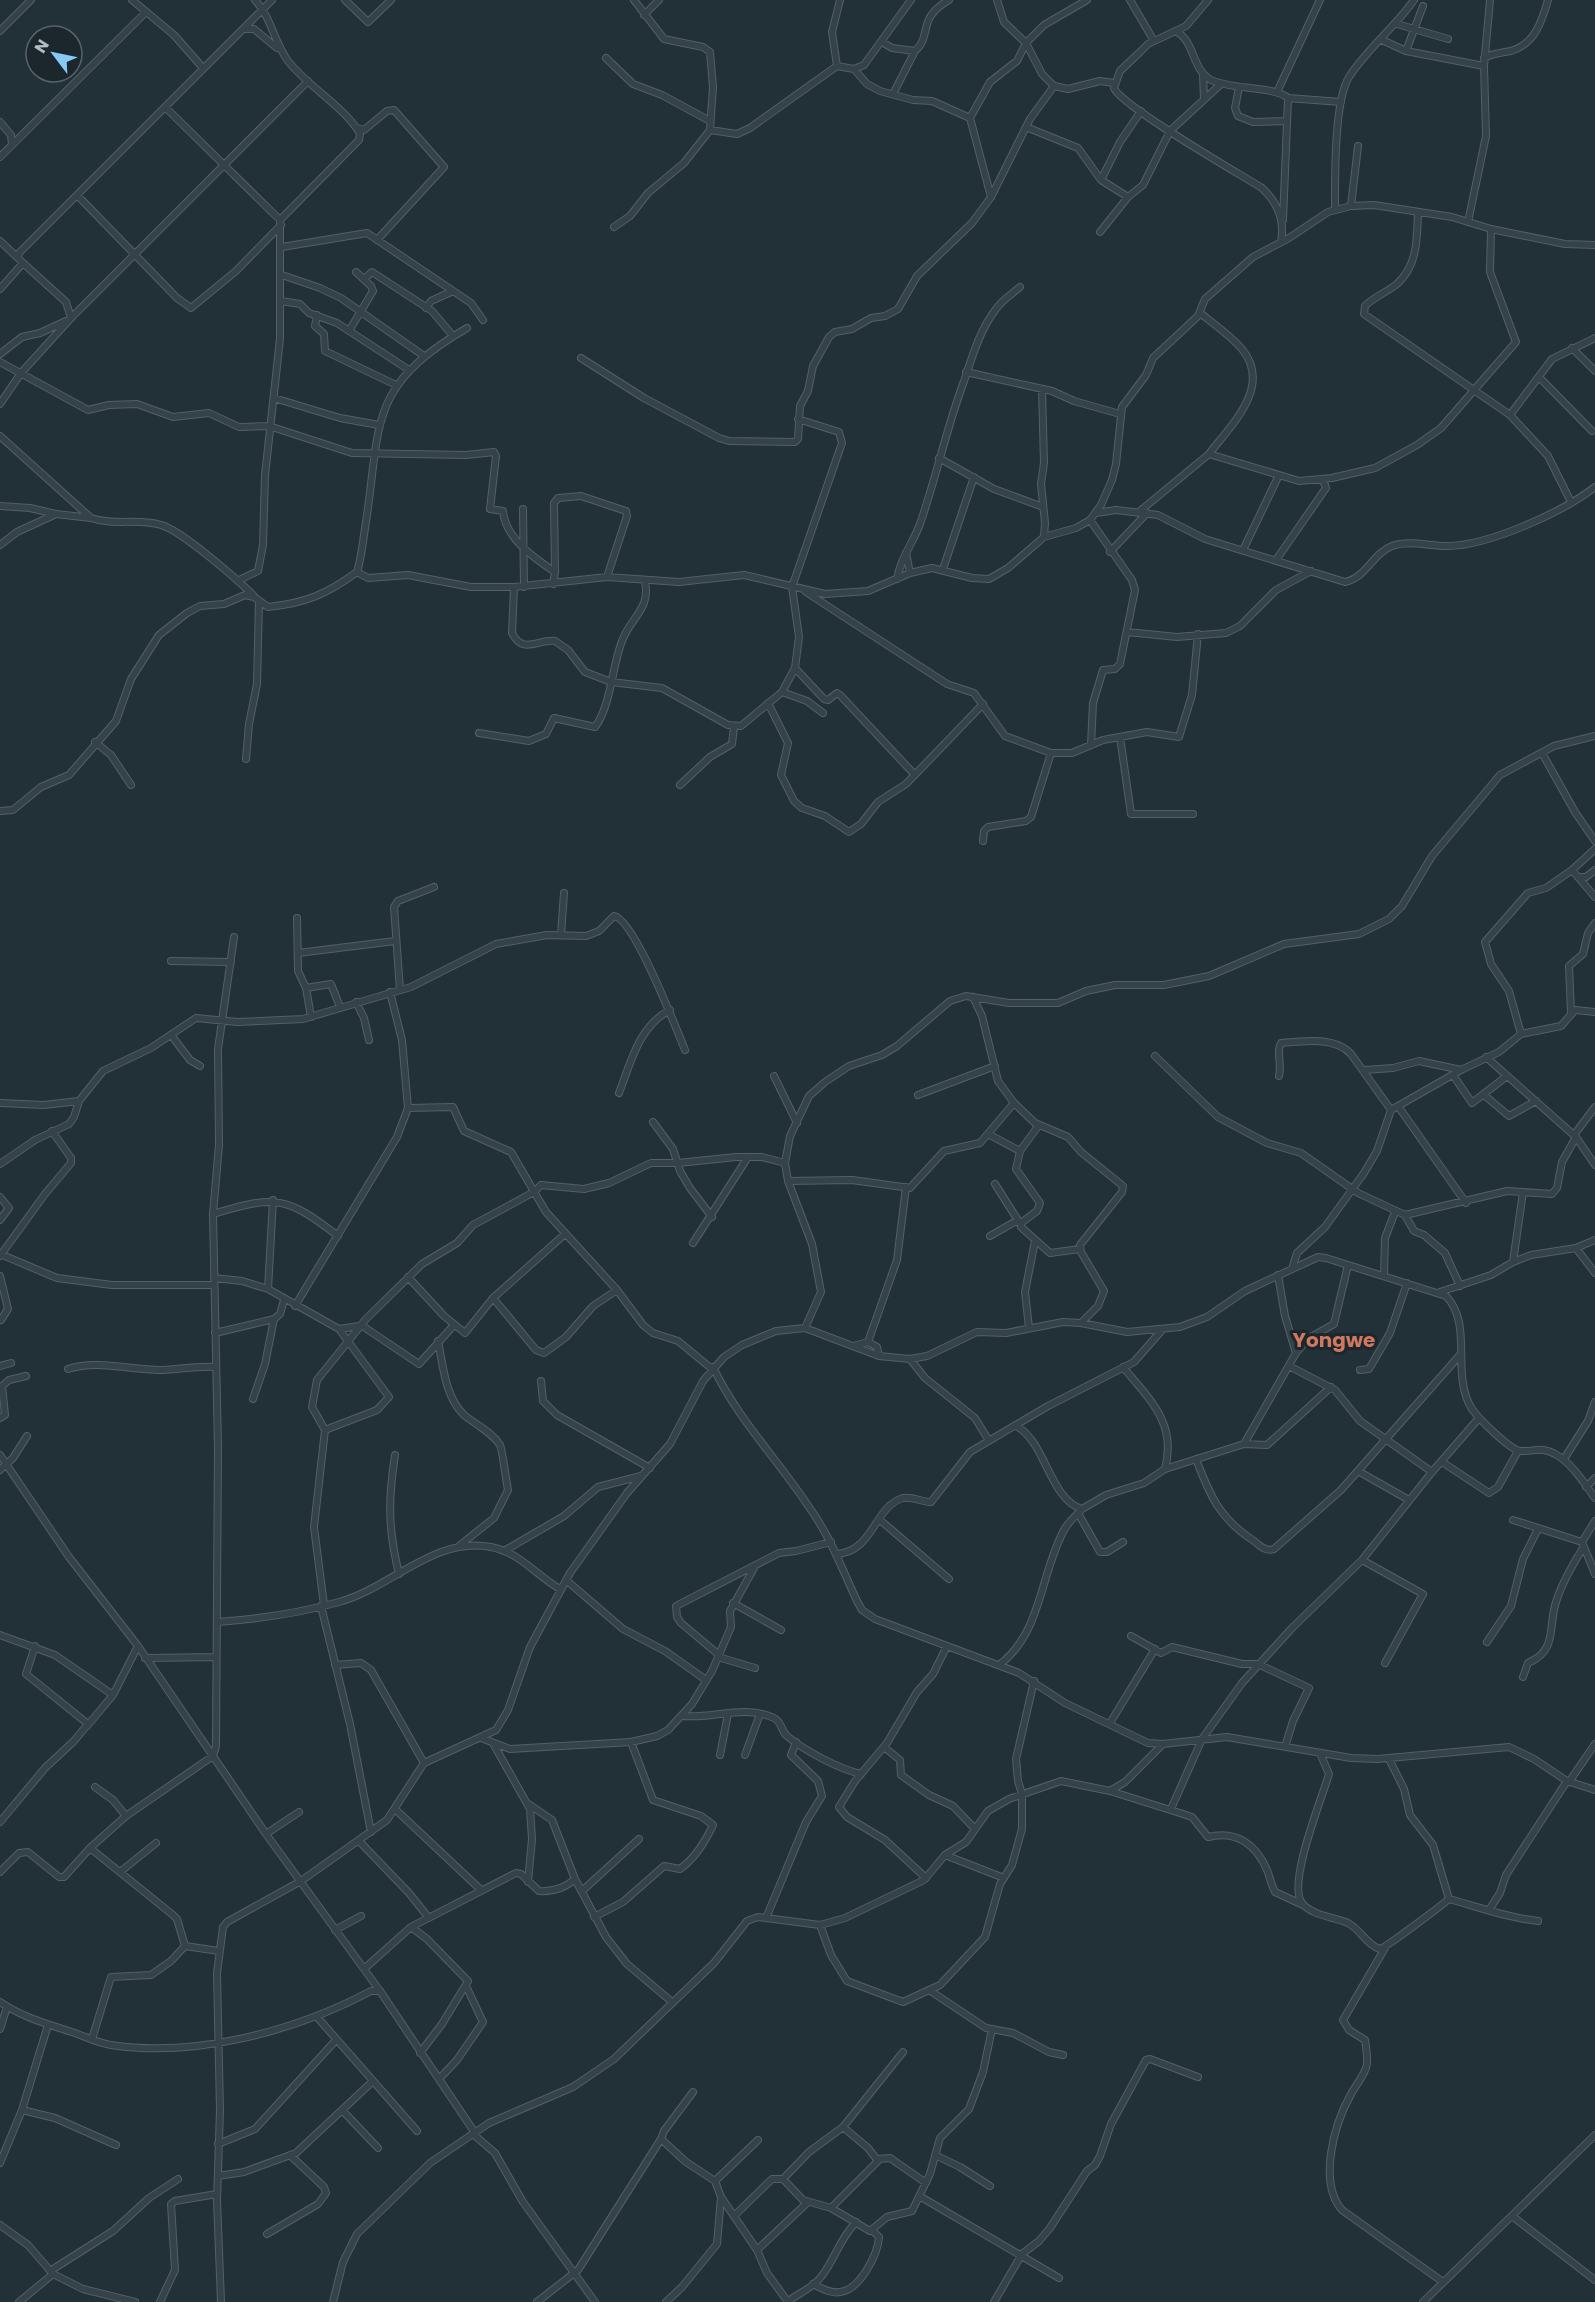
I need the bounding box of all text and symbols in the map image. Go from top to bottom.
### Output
north arrow [24,24,84,84]
text: N [29,35,55,58]
district label: Yongwe [1293,1326,1375,1354]

